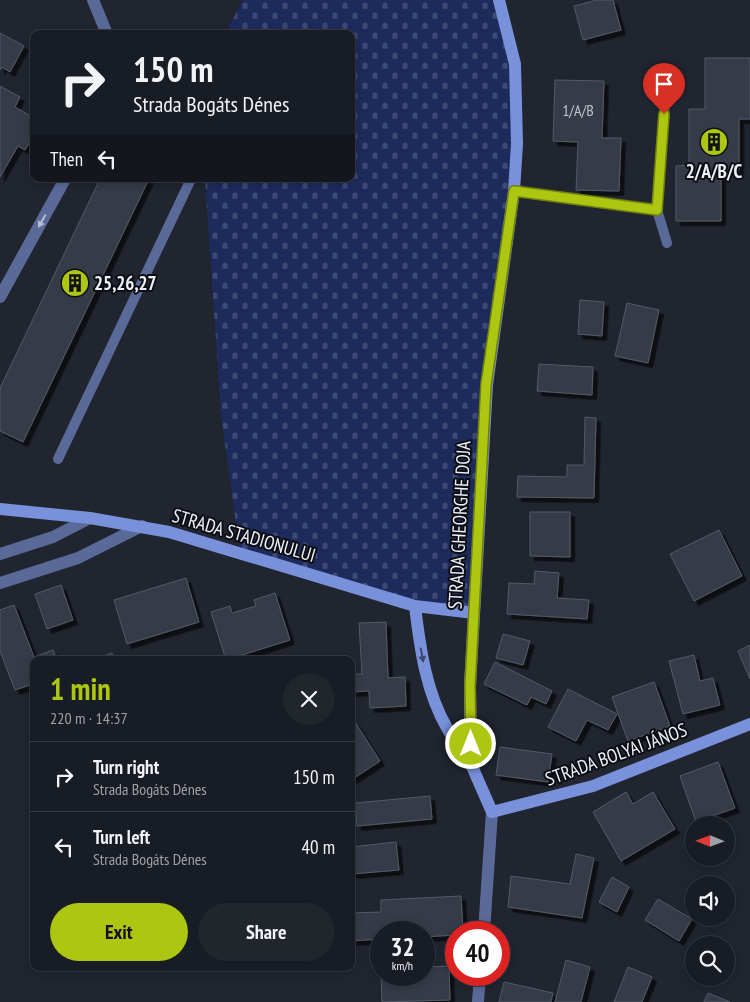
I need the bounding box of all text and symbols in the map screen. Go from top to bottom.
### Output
text: 150 m [133,46,214,92]
icon: right [50,50,115,115]
pin [643,63,685,114]
icon: arrive [650,70,678,98]
text: Strada Bogáts Dénes [133,90,289,118]
house number: 1/A/B [562,100,594,120]
building icon: 2/A/B/C [699,127,729,157]
icon: left [93,145,121,173]
text: Then [50,147,83,171]
place label: 2/A/B/C [686,159,743,183]
one-way arrow [37,215,46,228]
building icon: 25,26,27 [60,268,90,298]
place label: 25,26,27 [94,271,157,295]
street label: STRADA GHEORGHE DOJA [443,440,475,610]
street label: STRADA STADIONULUI [170,503,318,567]
one-way arrow [418,647,426,663]
text: 1 min [50,669,111,708]
button: close [283,673,335,725]
text: 220 m · 14:37 [50,708,128,728]
position arrow [444,717,496,769]
street label: STRADA BOLYAI JÁNOS [542,717,690,791]
text: Turn right [93,755,159,779]
icon: right [50,763,78,791]
text: 150 m [293,765,335,789]
text: Strada Bogáts Dénes [93,779,207,799]
north arrow [685,816,735,866]
map controls [685,816,735,986]
text: Turn left [93,825,150,849]
icon: left [50,833,78,861]
text: 40 m [302,835,335,859]
text: Strada Bogáts Dénes [93,849,207,869]
button: sound [685,876,735,926]
button: Exit [50,903,188,961]
button: Share [198,903,335,961]
speed limit sign: 40 [445,921,510,986]
text: 32 [391,931,414,963]
button: search [685,936,735,986]
text: km/h [392,958,413,973]

